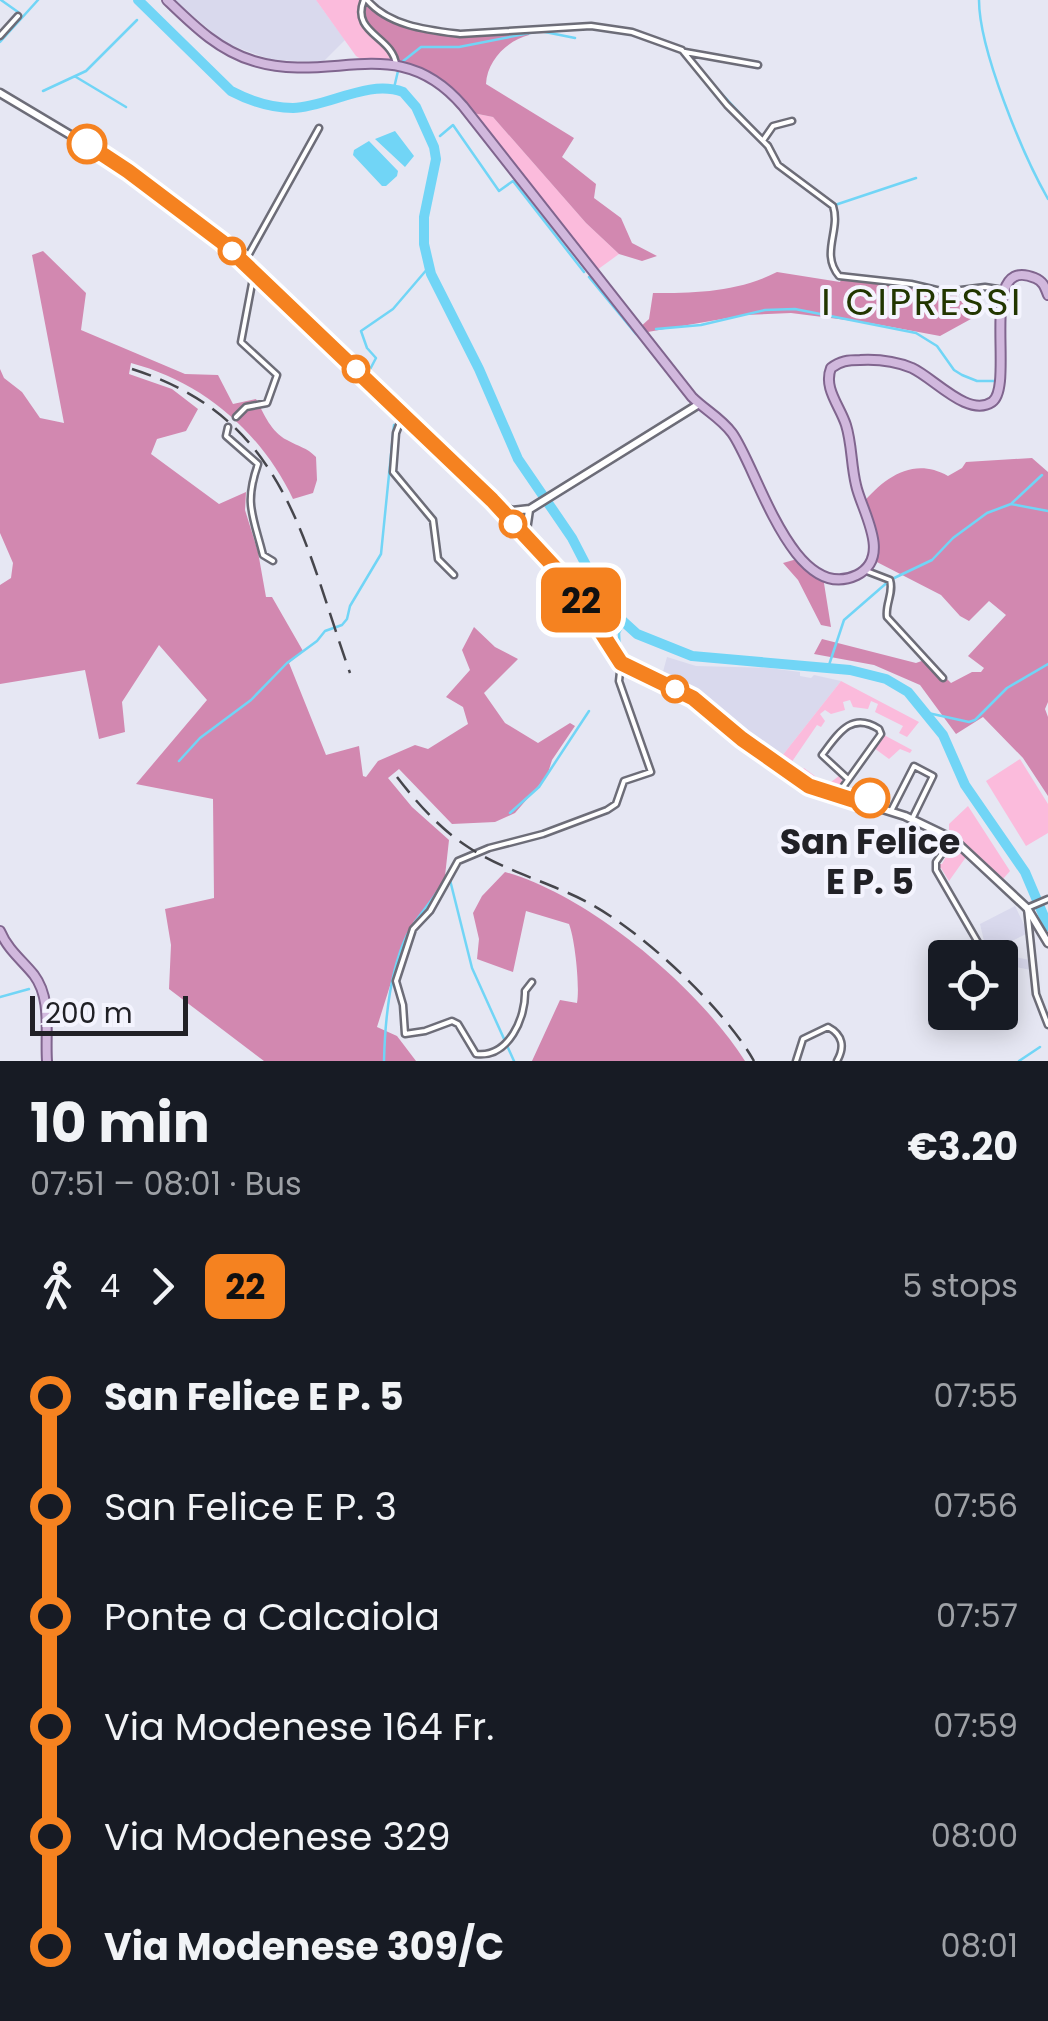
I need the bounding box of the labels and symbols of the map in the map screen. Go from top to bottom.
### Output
unlabelled marker [68,125,106,163]
unlabelled marker [219,238,245,264]
district label: I CIPRESSI [821,275,1023,328]
unlabelled marker [343,356,369,382]
unlabelled marker [500,511,526,537]
line badge: 22 [536,568,626,632]
unlabelled marker [662,676,688,702]
marker: San Felice E P. 5 [851,779,889,817]
place label: San Felice E P. 5 [780,817,960,906]
scale bar [30,991,188,1036]

